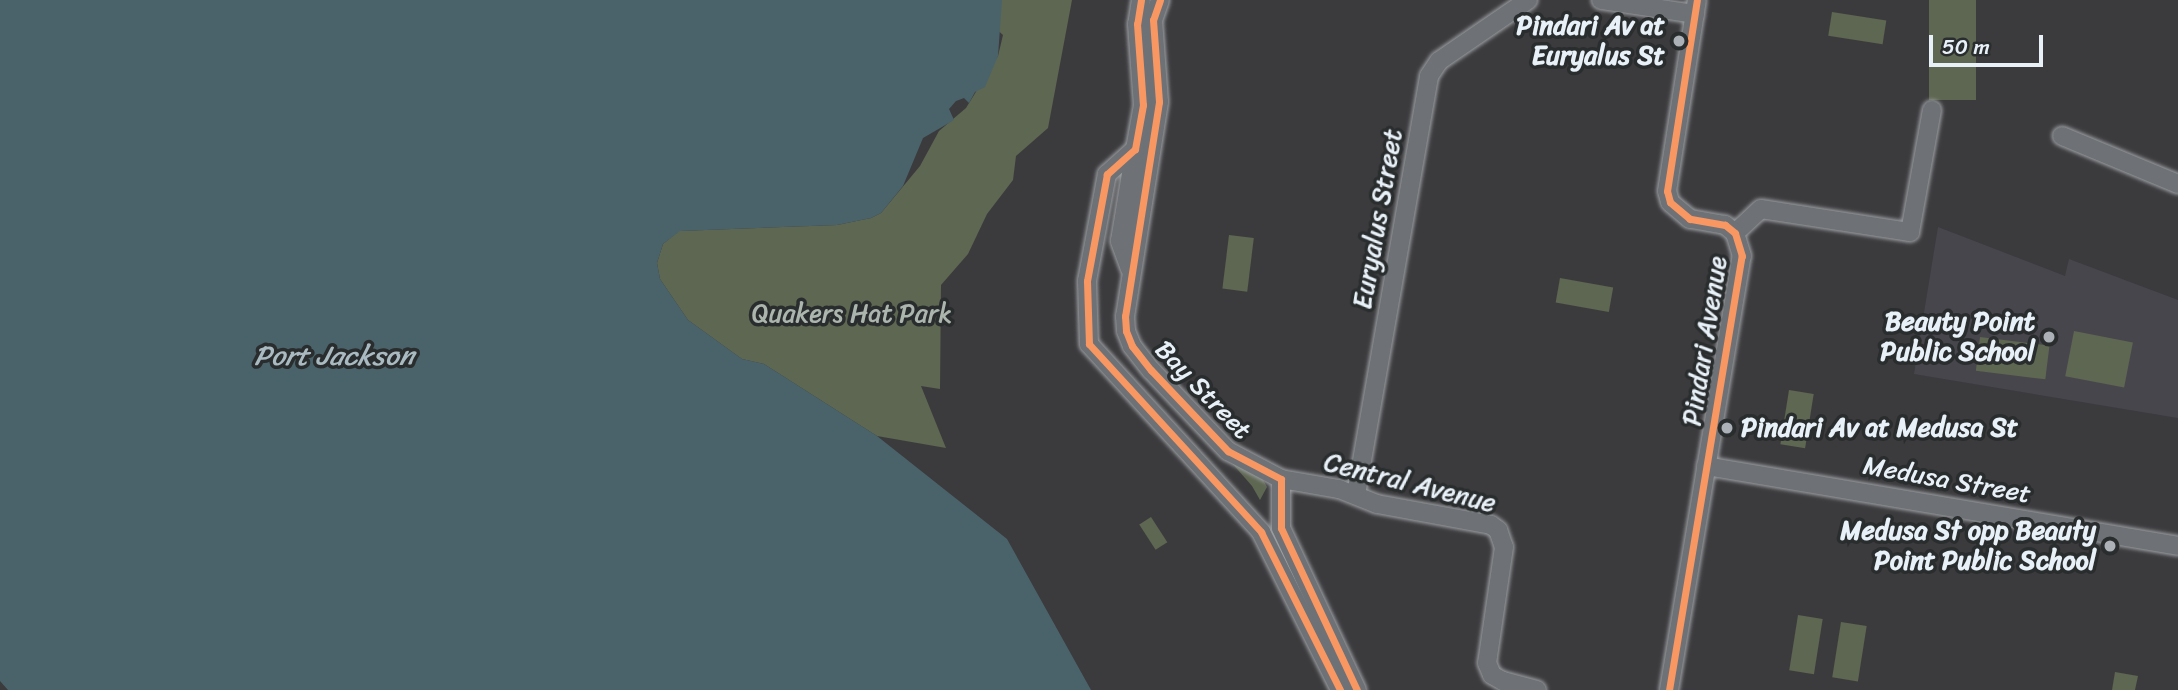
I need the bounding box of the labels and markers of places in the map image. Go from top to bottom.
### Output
place label: Pindari Av at Euryalus St [1516,10,1665,72]
marker: Pindari Av at Euryalus St [1671,33,1687,49]
place label: Beauty Point Public School [1880,306,2035,368]
marker: Beauty Point Public School [2041,329,2057,345]
place label: Pindari Av at Medusa St [1741,412,2018,444]
marker: Pindari Av at Medusa St [1719,420,1735,436]
place label: Medusa St opp Beauty Point Public School [1839,515,2096,576]
marker: Medusa St opp Beauty Point Public School [2102,538,2118,554]

